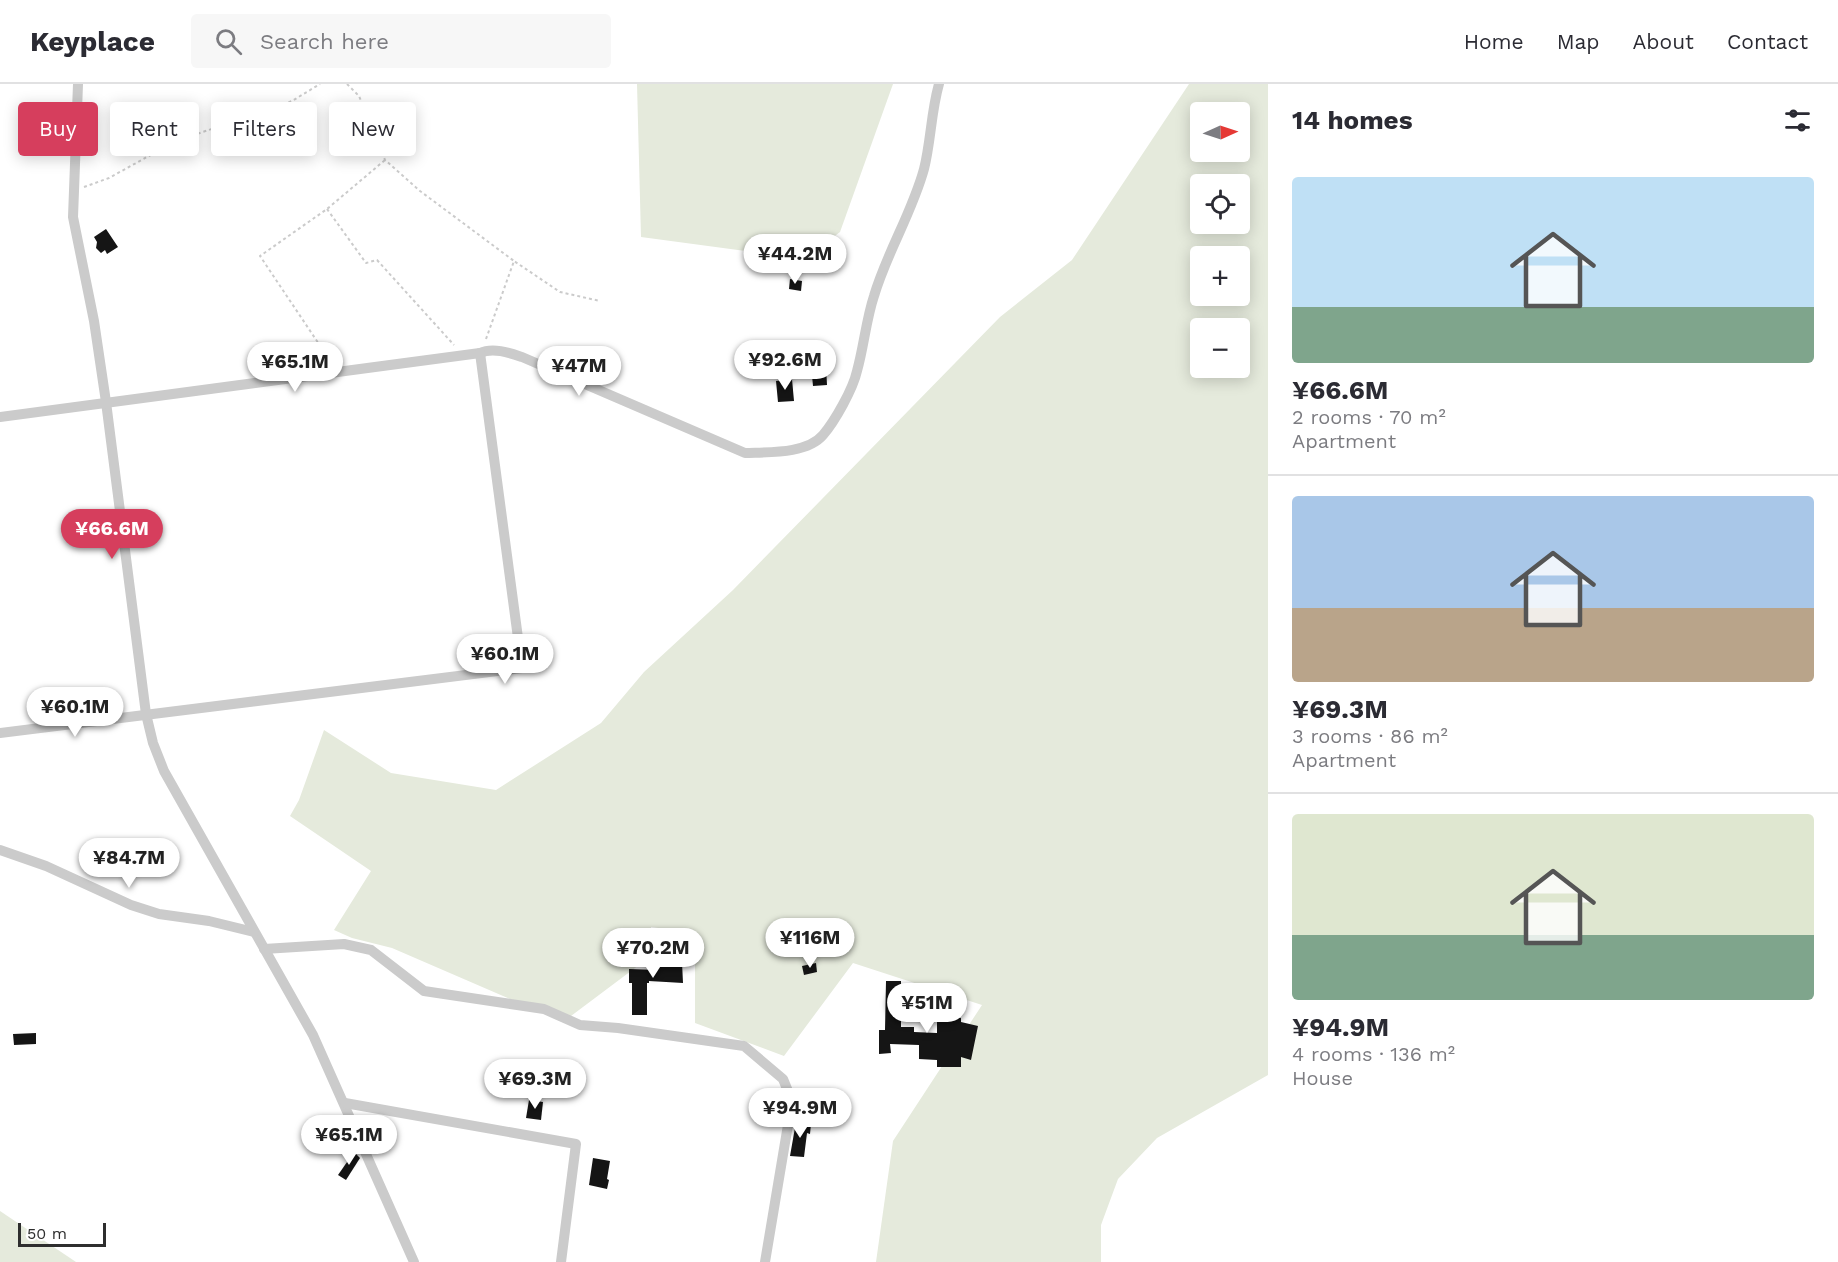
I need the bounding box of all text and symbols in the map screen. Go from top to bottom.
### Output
search box [191,14,611,68]
text: Keyplace [30,25,155,58]
icon: search [212,25,245,58]
text: Search here [260,29,389,54]
text: Home [1464,29,1524,54]
text: Map [1557,29,1600,54]
text: About [1633,29,1694,54]
text: Contact [1727,29,1808,54]
chip: Buy [18,102,98,156]
chip: Rent [110,102,199,156]
chip: Filters [211,102,317,156]
chip: New [329,102,416,156]
north arrow [1190,102,1250,162]
map controls [1190,102,1250,378]
icon: filters [1781,104,1814,137]
text: 14 homes [1292,105,1413,135]
button: locate [1190,174,1250,234]
icon: home [1499,216,1607,324]
pin: ¥44.2M [746,234,844,285]
text: ¥44.2M [758,241,833,265]
button: + [1190,246,1250,306]
button: − [1190,318,1250,378]
pin: ¥92.6M [736,340,834,391]
pin: ¥65.1M [246,342,344,393]
pin: ¥47M [543,346,615,397]
text: ¥92.6M [748,347,822,371]
text: ¥65.1M [261,349,329,373]
text: ¥47M [551,353,607,377]
text: ¥66.6M [1292,375,1388,405]
text: 2 rooms · 70 m² [1292,405,1446,429]
text: Apartment [1292,429,1396,453]
pin: ¥66.6M [63,509,161,560]
text: ¥66.6M [75,516,149,540]
icon: home [1499,535,1607,643]
pin: ¥60.1M [456,634,554,685]
text: ¥60.1M [471,641,539,665]
pin: ¥60.1M [26,687,124,738]
text: ¥60.1M [41,694,109,718]
text: ¥69.3M [1292,694,1388,724]
text: 3 rooms · 86 m² [1292,724,1448,748]
text: Apartment [1292,748,1396,772]
pin: ¥84.7M [80,838,178,889]
text: ¥84.7M [93,845,165,869]
icon: home [1499,853,1607,961]
pin: ¥116M [768,918,852,969]
text: ¥116M [779,925,841,949]
pin: ¥70.2M [604,928,702,979]
text: ¥70.2M [616,935,690,959]
pin: ¥51M [891,983,963,1034]
text: ¥51M [901,990,953,1014]
text: ¥94.9M [1292,1012,1389,1042]
text: 4 rooms · 136 m² [1292,1042,1455,1066]
pin: ¥69.3M [486,1059,584,1110]
text: ¥69.3M [498,1066,572,1090]
text: House [1292,1066,1353,1090]
pin: ¥94.9M [751,1088,849,1139]
text: ¥94.9M [763,1095,837,1119]
pin: ¥65.1M [300,1115,398,1166]
text: ¥65.1M [315,1122,383,1146]
scale bar [18,1220,106,1248]
text: 50 m [27,1224,67,1243]

